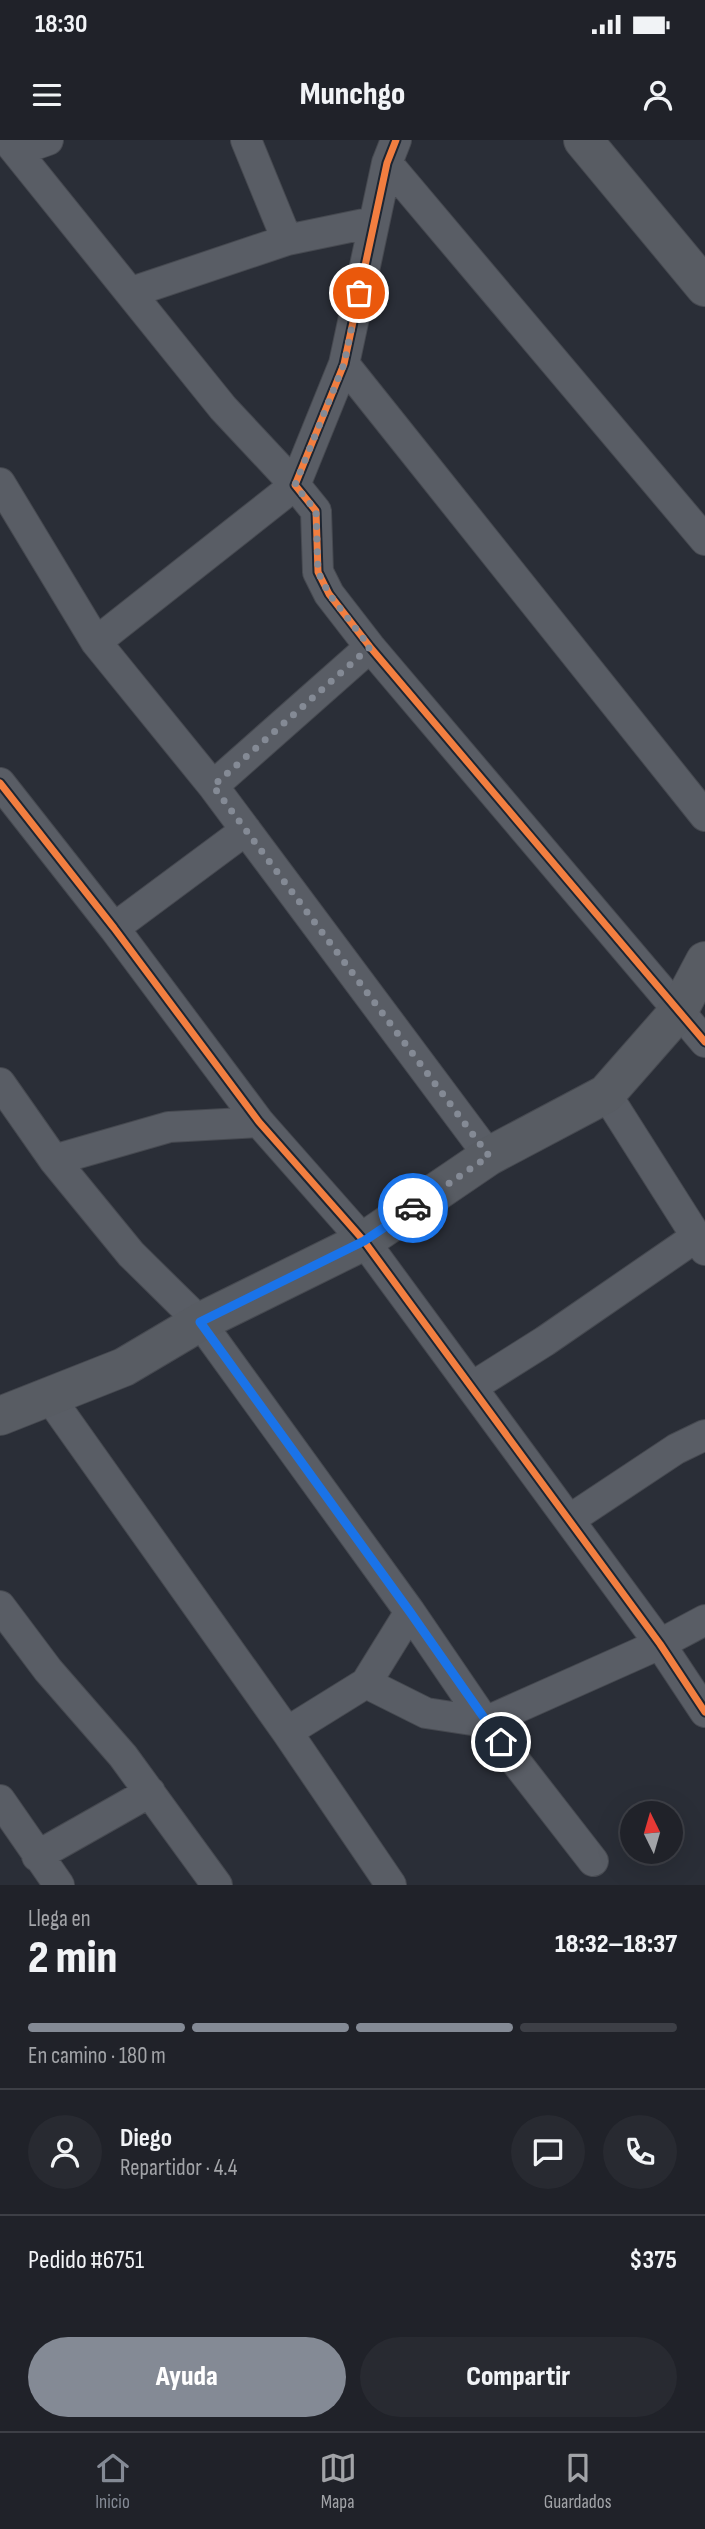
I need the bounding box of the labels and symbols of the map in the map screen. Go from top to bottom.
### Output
pin [329,263,389,323]
courier [378,1173,448,1243]
pin [471,1712,531,1772]
north arrow [620,1801,682,1864]

